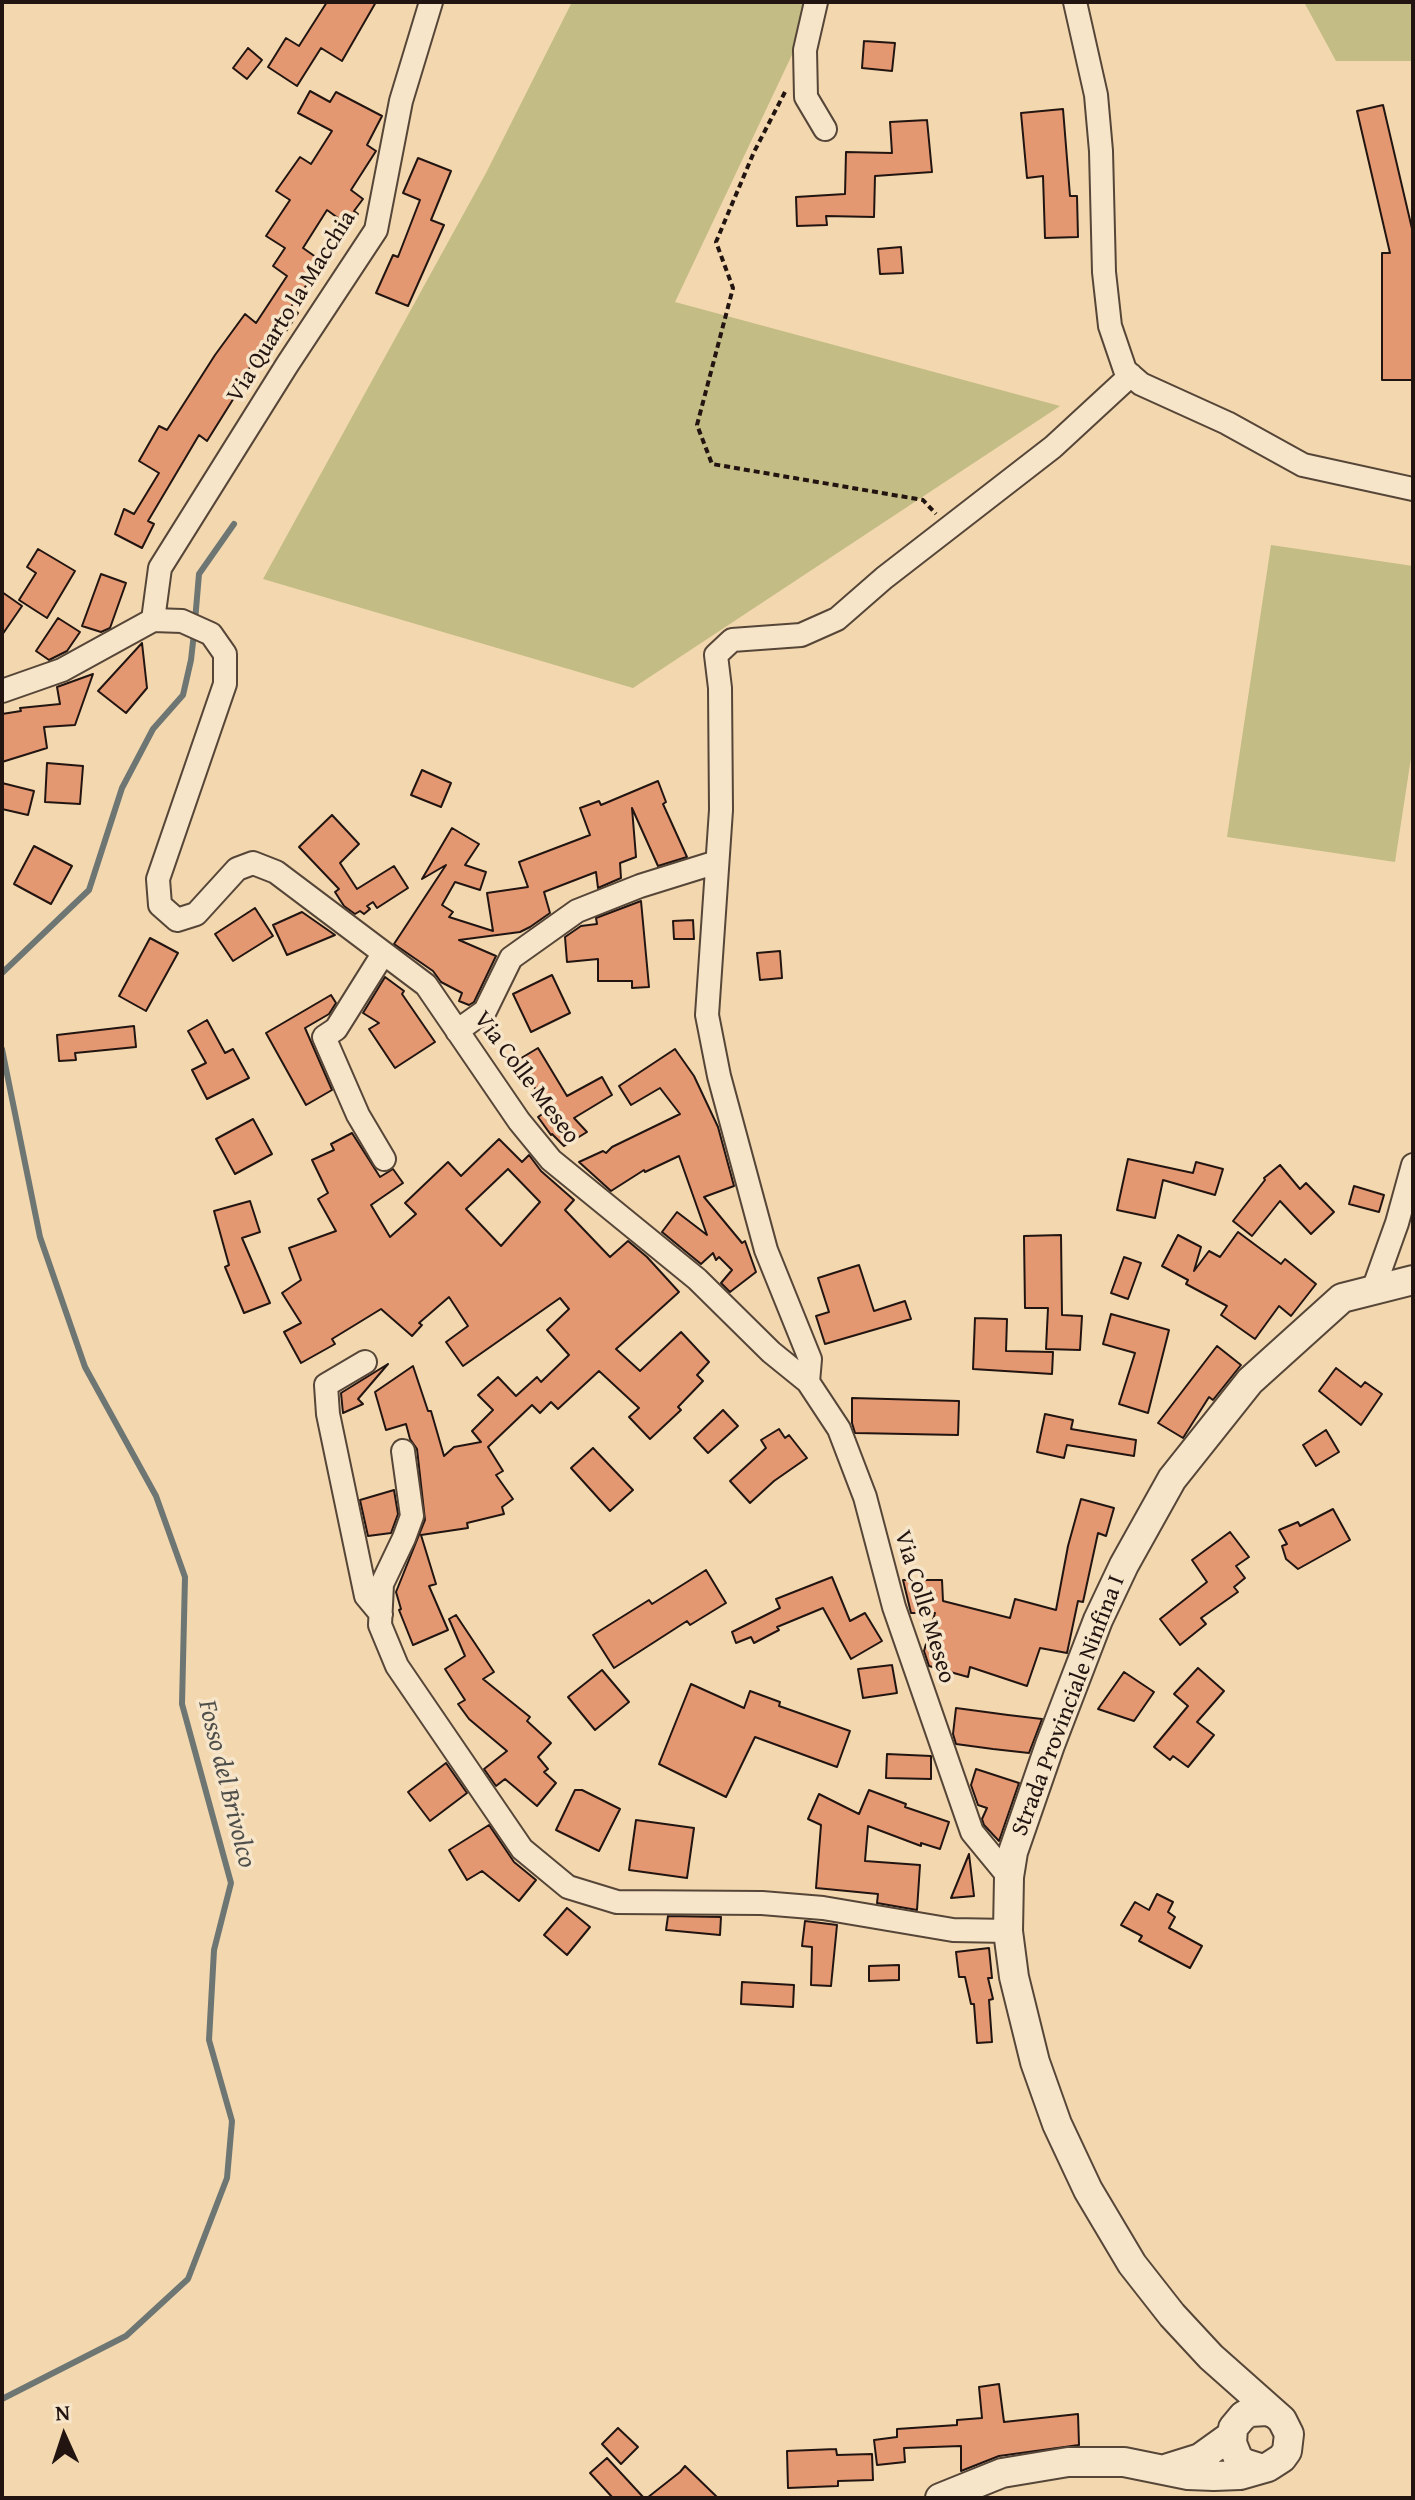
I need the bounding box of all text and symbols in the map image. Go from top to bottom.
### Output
street label: Via Quarto la Macchia [221,206,363,408]
street label: Via Colle Meseo [467,1006,585,1150]
street label: Via Colle Meseo [887,1527,961,1687]
street label: Strada Provinciale Ninfina I [1006,1572,1132,1840]
water label: Fosso del Brivolco [190,1697,262,1871]
north arrow [24,2396,104,2476]
text: N [55,2396,71,2428]

